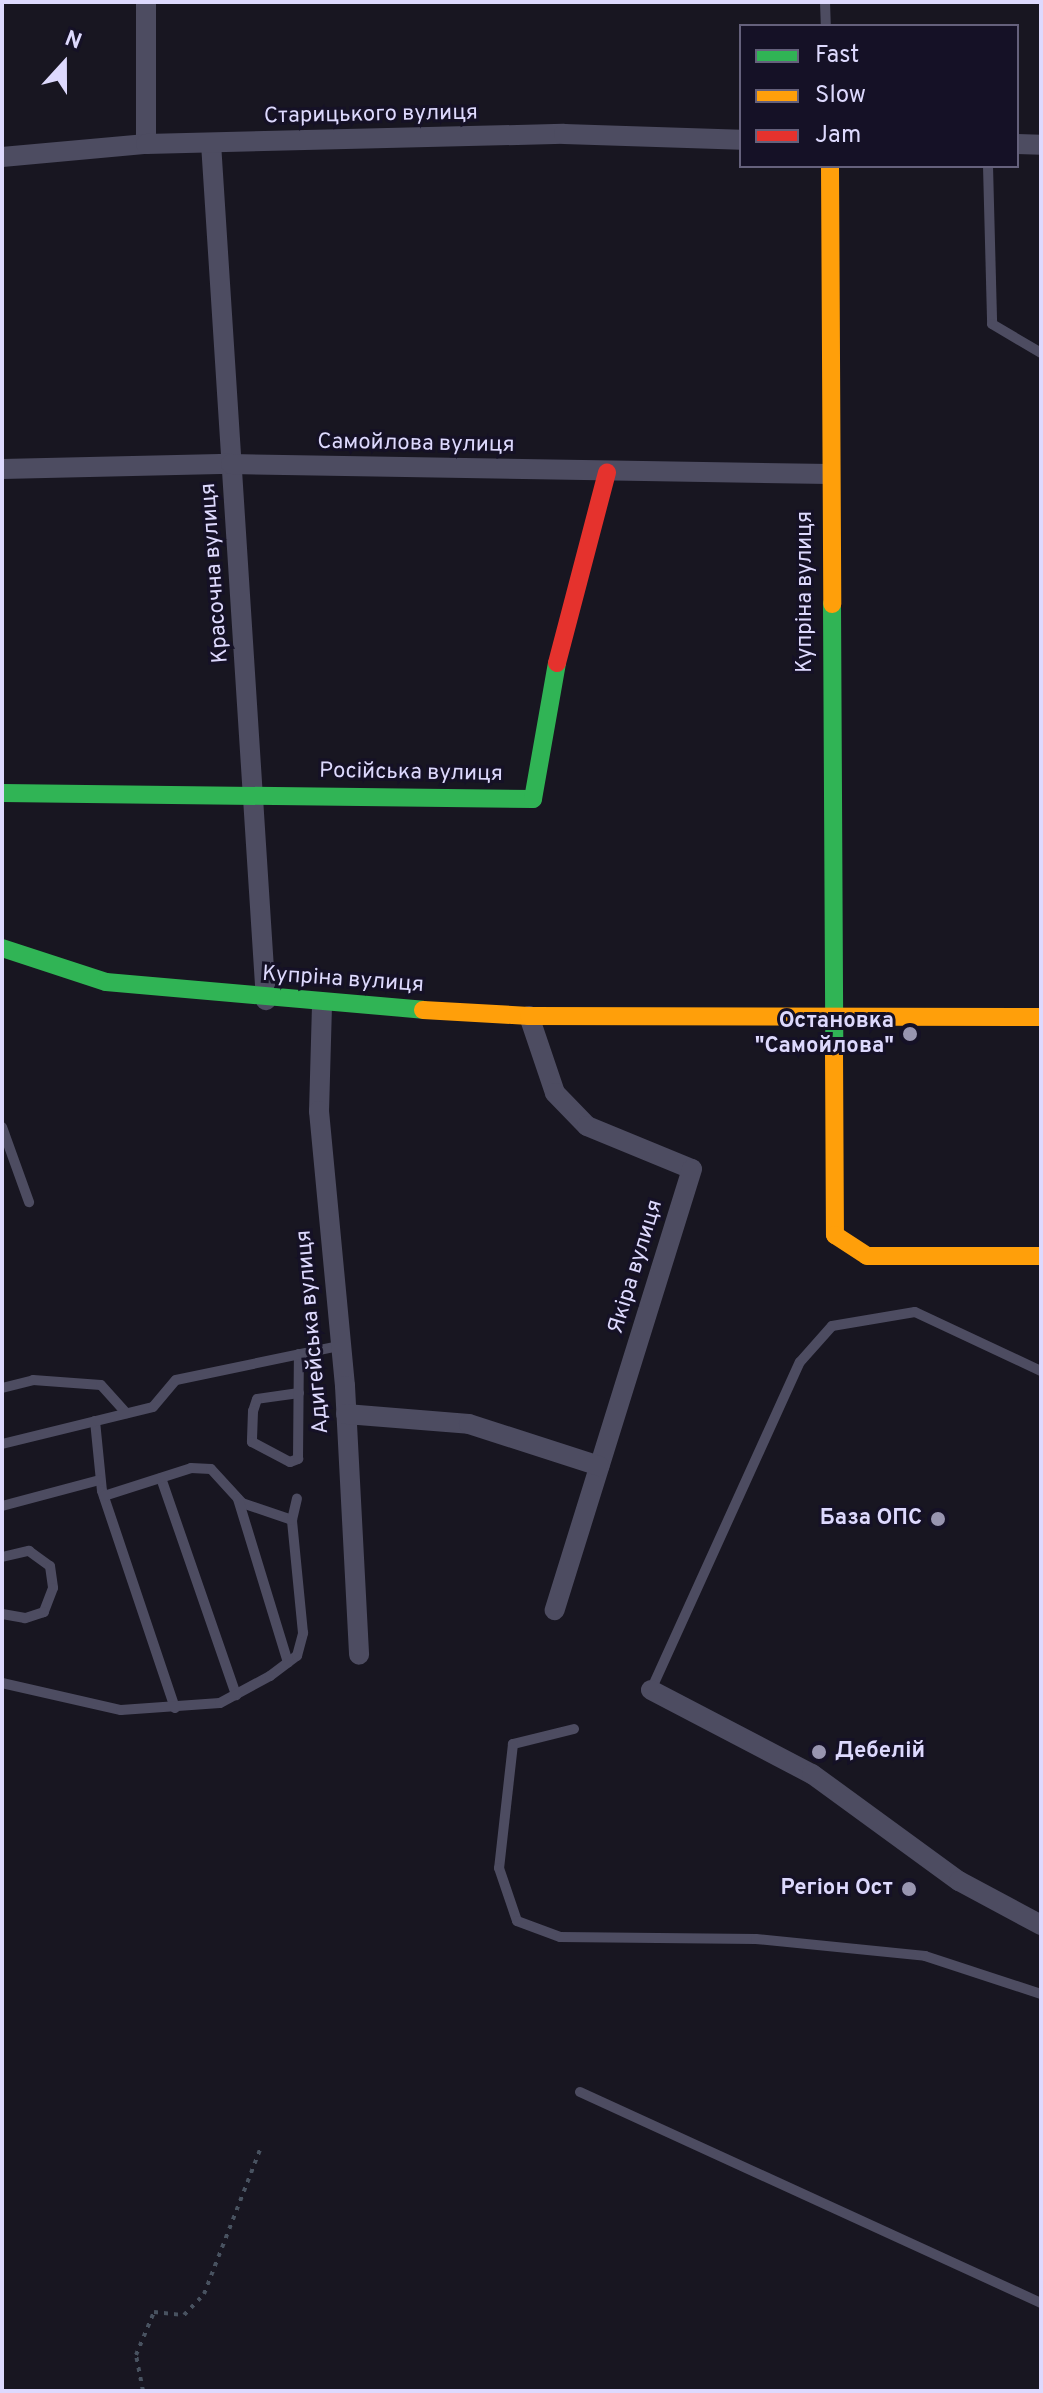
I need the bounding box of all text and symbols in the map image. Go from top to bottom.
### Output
north arrow [24,24,104,104]
legend [739,24,1019,168]
text: N [61,26,85,57]
text: Fast [815,41,859,71]
text: Slow [815,81,866,111]
street label: Старицького вулиця [264,100,478,130]
text: Jam [815,121,861,151]
street label: Самойлова вулиця [317,429,515,459]
street label: Красочна вулиця [196,482,234,664]
street label: Купріна вулиця [793,511,819,673]
street label: Російська вулиця [319,758,503,788]
street label: Купріна вулиця [261,961,425,999]
place label: Остановка "Самойлова" [755,1008,894,1060]
marker: Остановка "Самойлова" [901,1025,919,1043]
street label: Якіра вулиця [603,1197,669,1337]
street label: Адигейська вулиця [291,1229,335,1435]
place label: База ОПС [820,1506,922,1532]
marker: База ОПС [929,1510,947,1528]
place label: Дебелій [835,1739,925,1765]
marker: Дебелій [810,1743,828,1761]
place label: Регіон Ост [780,1876,893,1902]
marker: Регіон Ост [900,1880,918,1898]

